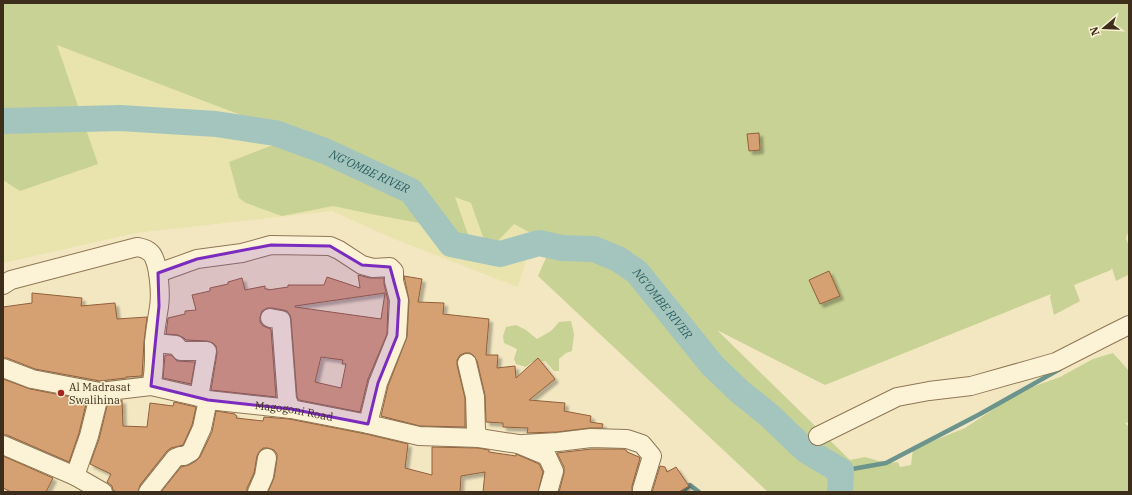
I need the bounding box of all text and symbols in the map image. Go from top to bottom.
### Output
north arrow [1084,8,1124,48]
text: N [1086,25,1103,38]
water label: NG'OMBE RIVER [326,146,412,196]
water label: NG'OMBE RIVER [629,264,696,342]
place label: Al Madrasat Swalihina [69,380,131,407]
marker: Al Madrasat Swalihina [56,388,66,398]
street label: Magogoni Road [254,398,335,424]

